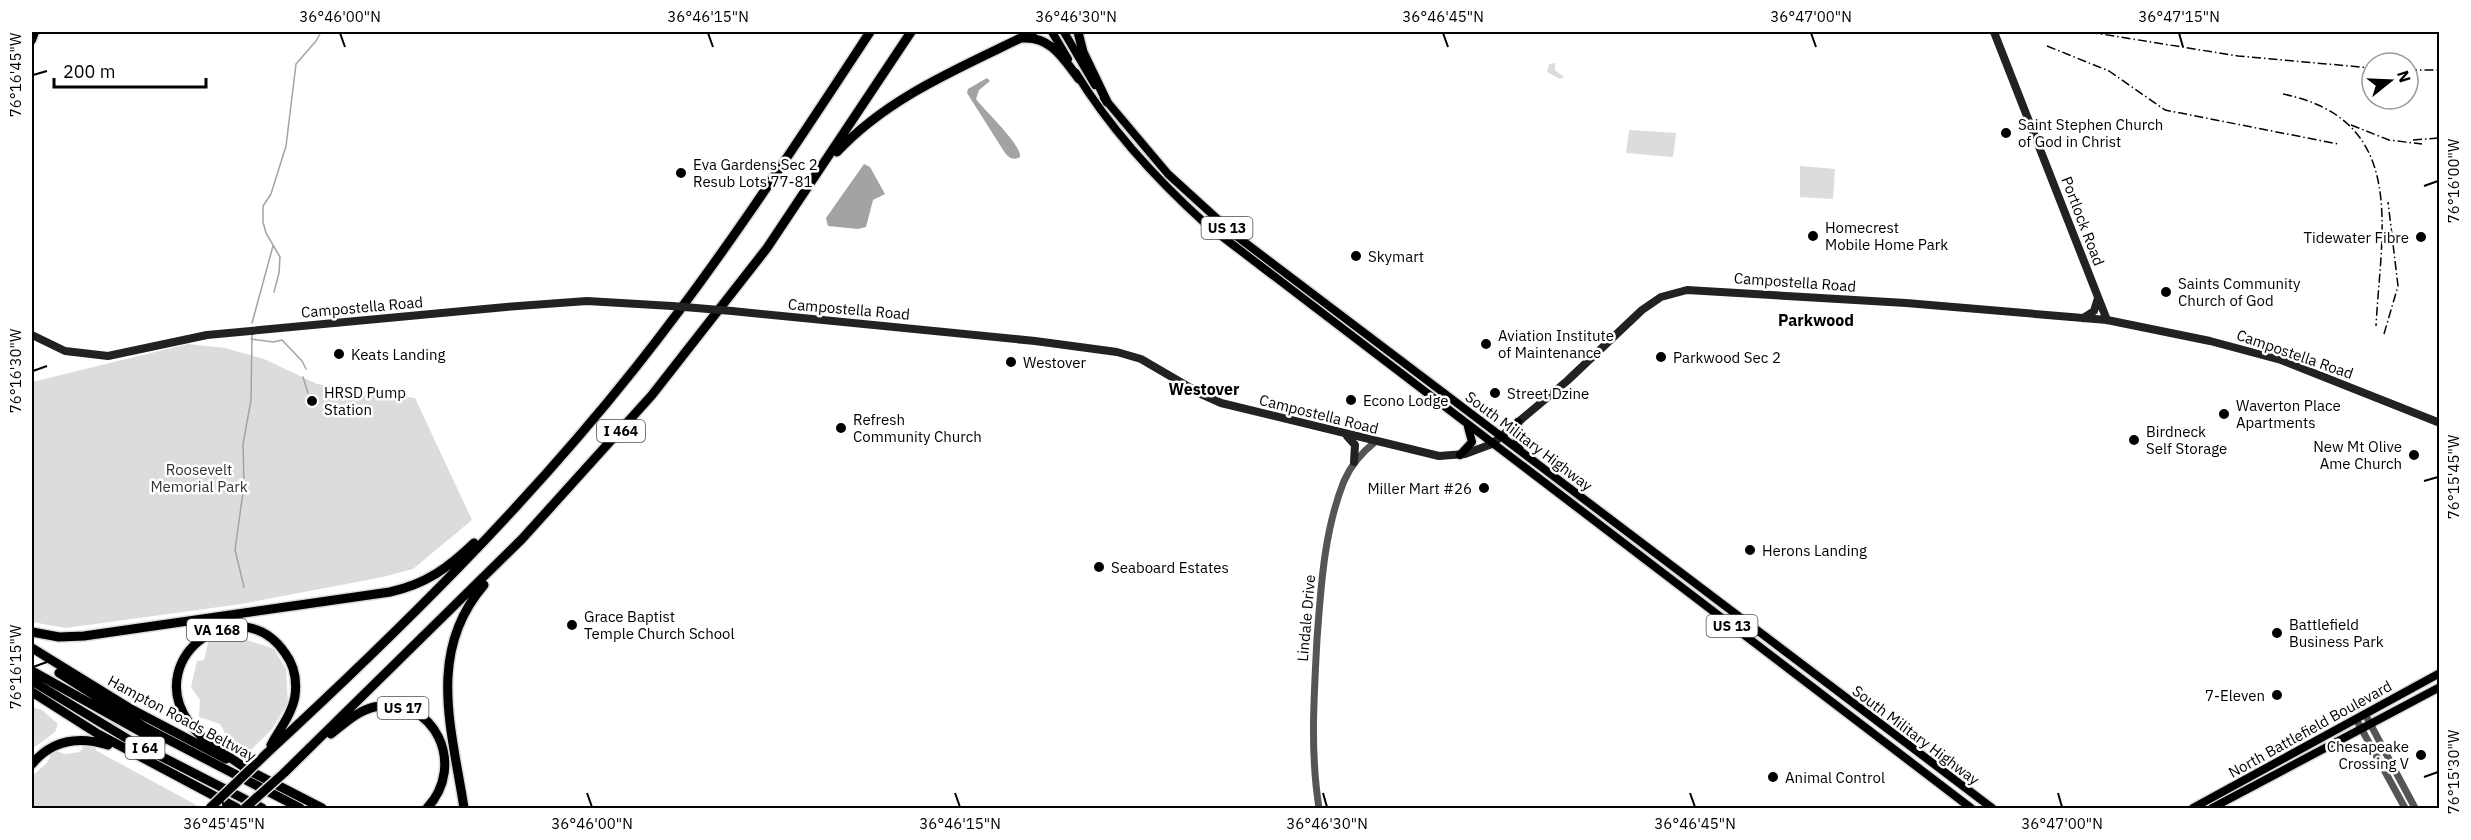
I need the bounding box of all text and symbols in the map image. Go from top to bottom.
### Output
text: 36°46'00"N [299,7,381,26]
text: 36°46'15"N [667,7,749,26]
text: 36°46'30"N [1035,7,1117,26]
text: 36°46'45"N [1402,7,1484,26]
text: 36°47'00"N [1770,7,1852,26]
text: 36°47'15"N [2138,7,2220,26]
text: 76°16'45"W [6,32,25,117]
scale bar [54,51,206,89]
north arrow [2360,51,2420,111]
text: 200 m [63,60,115,83]
text: N [2393,68,2416,85]
place label: Saint Stephen Church of God in Christ [2018,115,2163,151]
marker: Saint Stephen Church of God in Christ [1999,126,2013,140]
text: 76°16'00"W [2444,138,2463,223]
place label: Eva Gardens Sec 2 Resub Lots 77-81 [693,155,818,191]
marker: Eva Gardens Sec 2 Resub Lots 77-81 [674,166,688,180]
street label: Portlock Road [2057,174,2109,268]
road number: US 13 [1202,217,1252,239]
place label: Homecrest Mobile Home Park [1825,218,1948,254]
place label: Tidewater Fibre [2303,228,2409,247]
marker: Homecrest Mobile Home Park [1806,229,1820,243]
marker: Tidewater Fibre [2414,230,2428,244]
place label: Skymart [1368,247,1424,266]
marker: Skymart [1349,249,1363,263]
street label: Campostella Road [1733,268,1857,296]
place label: Saints Community Church of God [2178,274,2301,310]
marker: Saints Community Church of God [2159,285,2173,299]
street label: Campostella Road [300,292,424,322]
street label: Campostella Road [787,294,911,324]
district label: Parkwood [1778,310,1854,330]
street label: Campostella Road [2234,325,2356,383]
place label: Aviation Institute of Maintenance [1498,326,1614,362]
text: 76°16'30"W [6,328,25,413]
marker: Aviation Institute of Maintenance [1479,337,1493,351]
place label: Keats Landing [351,345,445,364]
marker: Keats Landing [332,347,346,361]
place label: Parkwood Sec 2 [1673,348,1781,367]
marker: Parkwood Sec 2 [1654,350,1668,364]
place label: Westover [1023,353,1087,372]
marker: Westover [1004,355,1018,369]
district label: Westover [1169,379,1240,399]
place label: HRSD Pump Station [324,383,406,419]
place label: Street Dzine [1507,384,1589,403]
marker: Street Dzine [1488,386,1502,400]
street label: South Military Highway [1462,387,1597,495]
street label: Campostella Road [1257,390,1381,438]
place label: Econo Lodge [1363,391,1448,410]
marker: Econo Lodge [1344,393,1358,407]
marker: HRSD Pump Station [305,394,319,408]
place label: Waverton Place Apartments [2236,396,2341,432]
marker: Waverton Place Apartments [2217,407,2231,421]
place label: Refresh Community Church [853,410,982,446]
road number: I 464 [597,420,645,442]
marker: Refresh Community Church [834,421,848,435]
place label: Birdneck Self Storage [2146,422,2227,458]
marker: Birdneck Self Storage [2127,433,2141,447]
text: 76°15'45"W [2444,434,2463,519]
place label: New Mt Olive Ame Church [2313,437,2402,473]
marker: New Mt Olive Ame Church [2407,448,2421,462]
park label: Roosevelt Memorial Park [150,460,248,496]
place label: Miller Mart #26 [1367,479,1472,498]
marker: Miller Mart #26 [1477,481,1491,495]
place label: Herons Landing [1762,541,1867,560]
marker: Herons Landing [1743,543,1757,557]
place label: Seaboard Estates [1111,558,1229,577]
marker: Seaboard Estates [1092,560,1106,574]
street label: Lindale Drive [1293,574,1319,662]
place label: Grace Baptist Temple Church School [584,607,735,643]
road number: US 13 [1706,615,1758,637]
place label: Battlefield Business Park [2289,615,2384,651]
marker: Grace Baptist Temple Church School [565,618,579,632]
road number: VA 168 [187,619,247,641]
text: 76°16'15"W [6,624,25,709]
marker: Battlefield Business Park [2270,626,2284,640]
street label: Hampton Roads Beltway [105,671,260,765]
street label: North Battlefield Boulevard [2225,676,2395,782]
street label: South Military Highway [1849,681,1984,789]
place label: 7-Eleven [2205,686,2265,705]
marker: 7-Eleven [2270,688,2284,702]
road number: US 17 [378,697,428,719]
text: 76°15'30"W [2444,729,2463,814]
road number: I 64 [126,737,164,759]
place label: Chesapeake Crossing V [2327,737,2409,773]
marker: Chesapeake Crossing V [2414,748,2428,762]
place label: Animal Control [1785,768,1885,787]
marker: Animal Control [1766,770,1780,784]
text: 36°45'45"N [183,814,265,833]
text: 36°46'00"N [551,814,633,833]
text: 36°46'15"N [919,814,1001,833]
text: 36°46'30"N [1286,814,1368,833]
text: 36°46'45"N [1654,814,1736,833]
text: 36°47'00"N [2021,814,2103,833]

